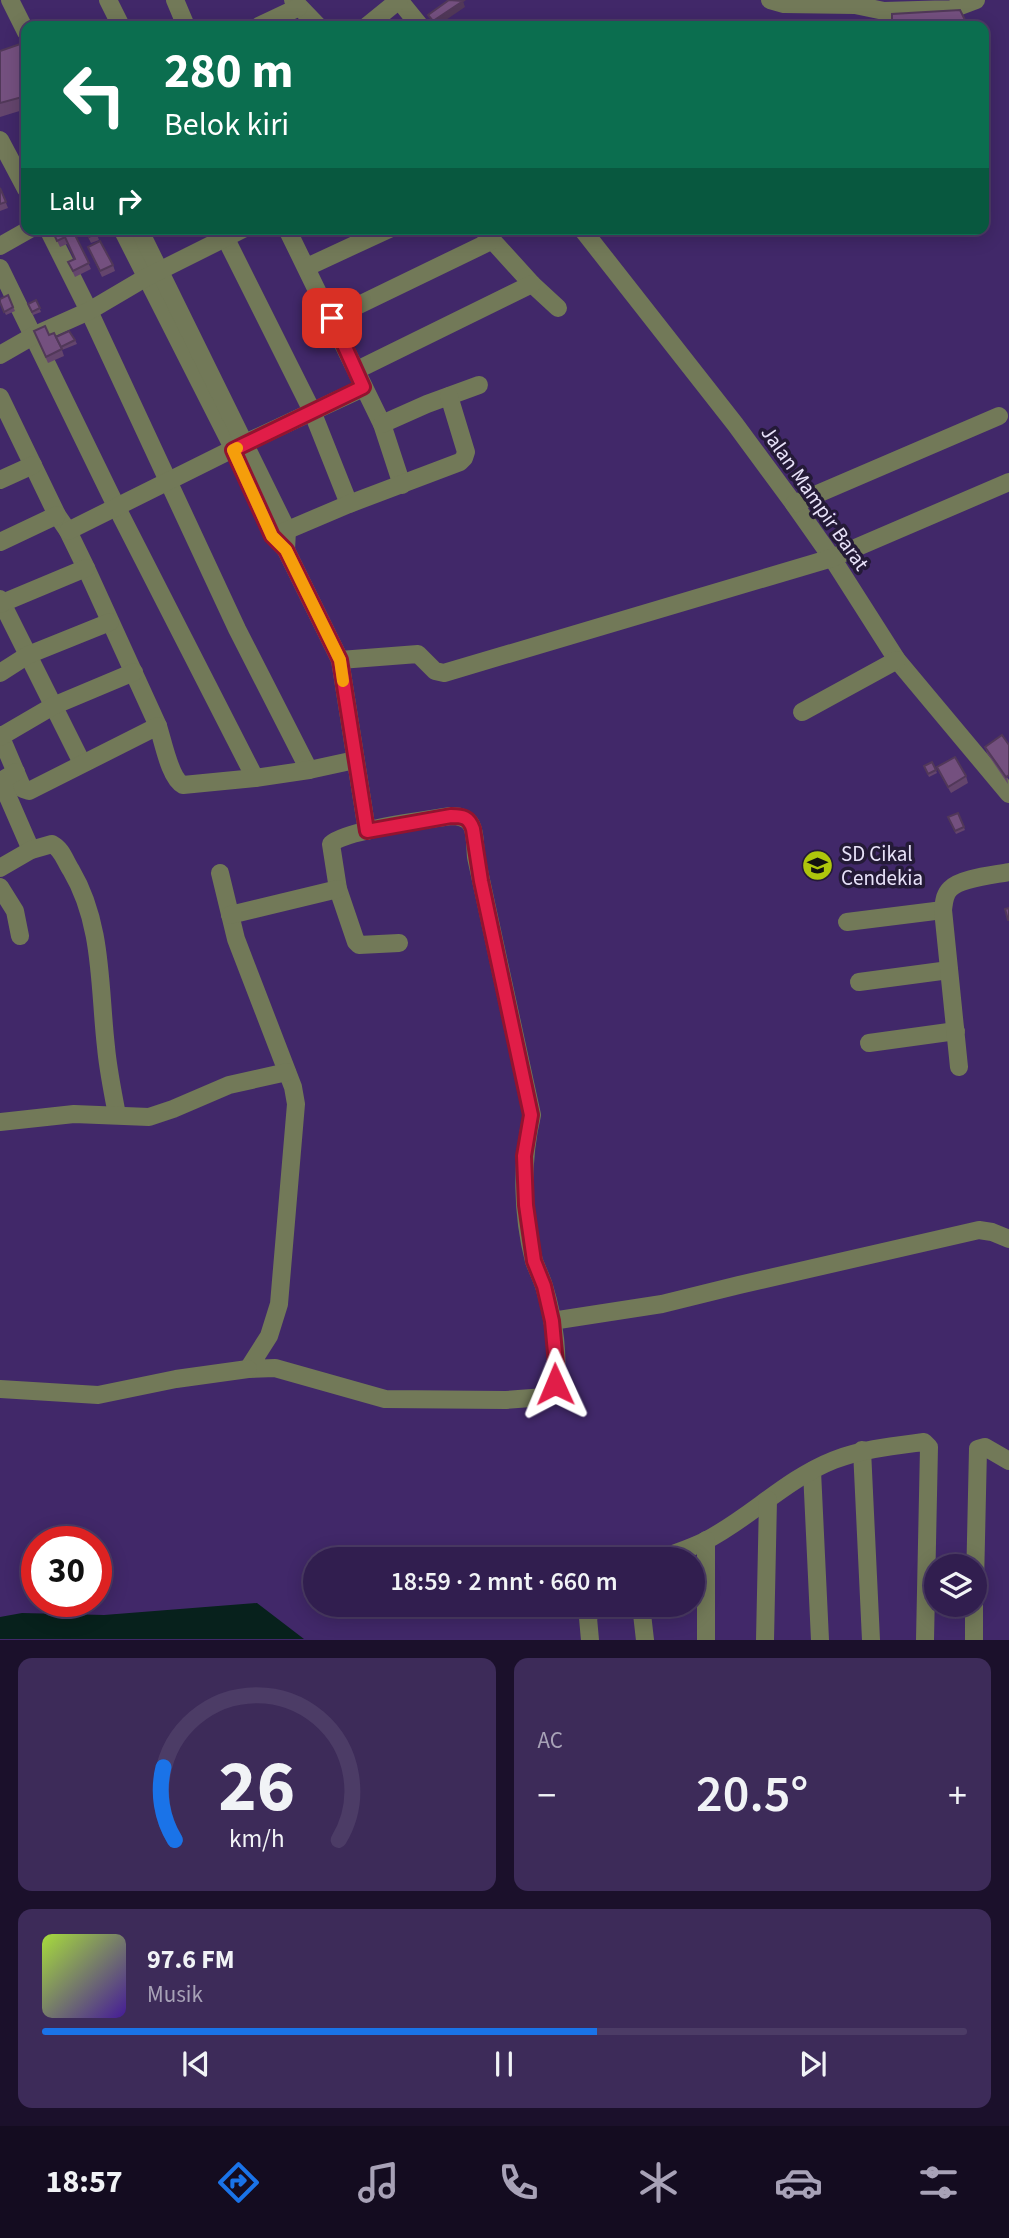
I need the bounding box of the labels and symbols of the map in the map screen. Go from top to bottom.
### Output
pin [302,288,362,348]
street label: Jalan Mampir Barat [754,419,876,577]
place label: SD Cikal Cendekia [841,839,923,893]
school or university icon: SD Cikal Cendekia [801,849,835,883]
position arrow [518,1347,592,1421]
speed limit sign: 30 [21,1526,112,1617]

